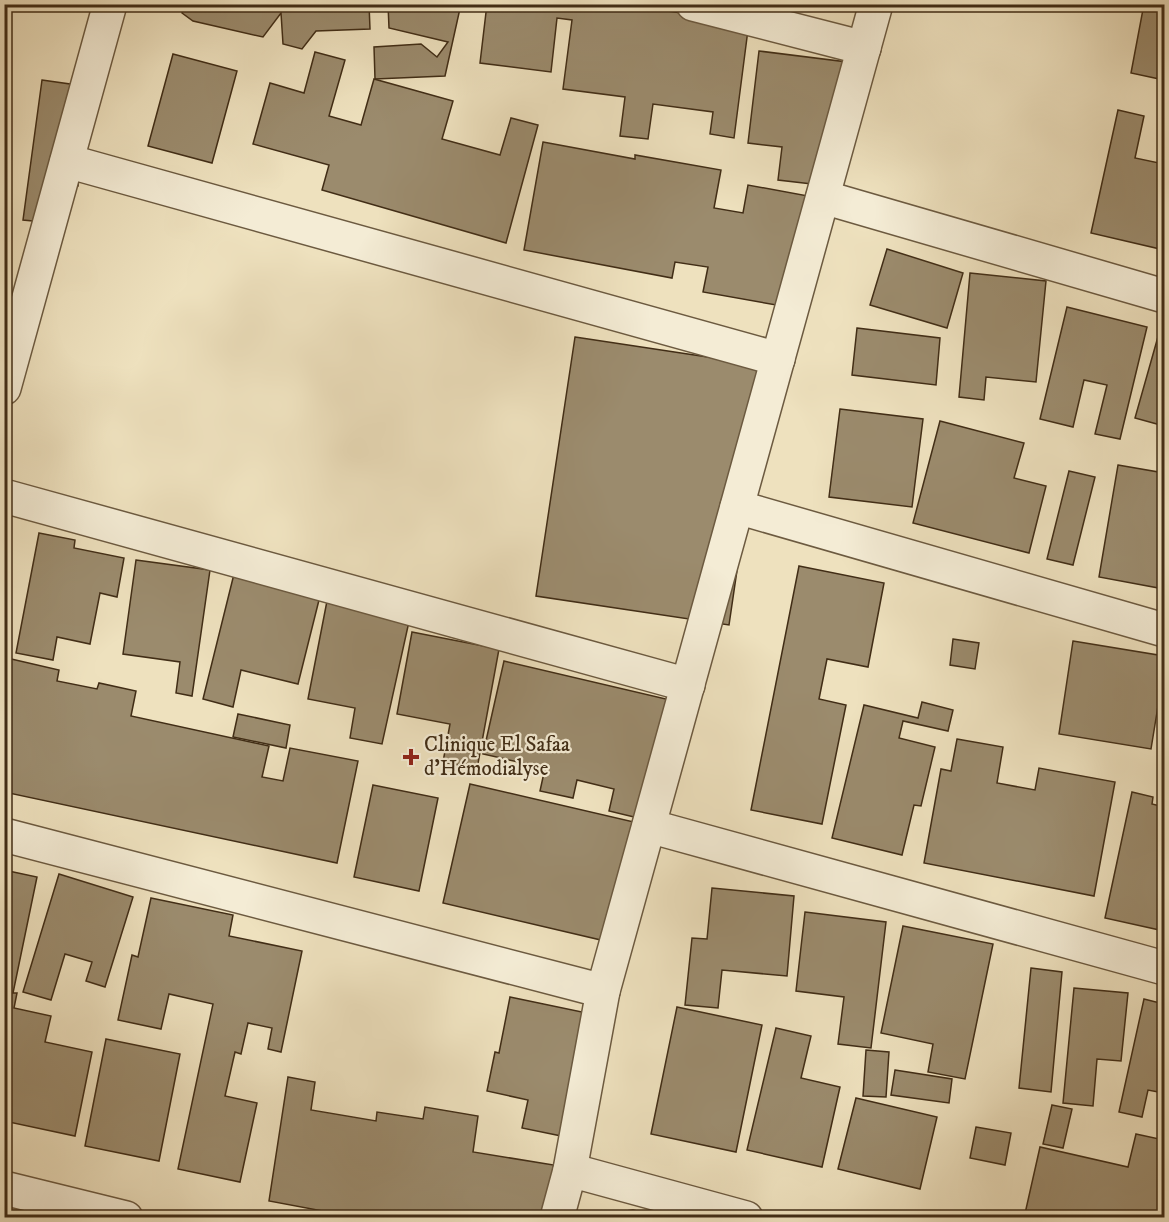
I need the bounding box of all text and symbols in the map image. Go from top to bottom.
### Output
place label: Clinique El Safaa d'Hémodialyse [424,732,570,782]
marker: Clinique El Safaa d'Hémodialyse [402,748,420,766]

